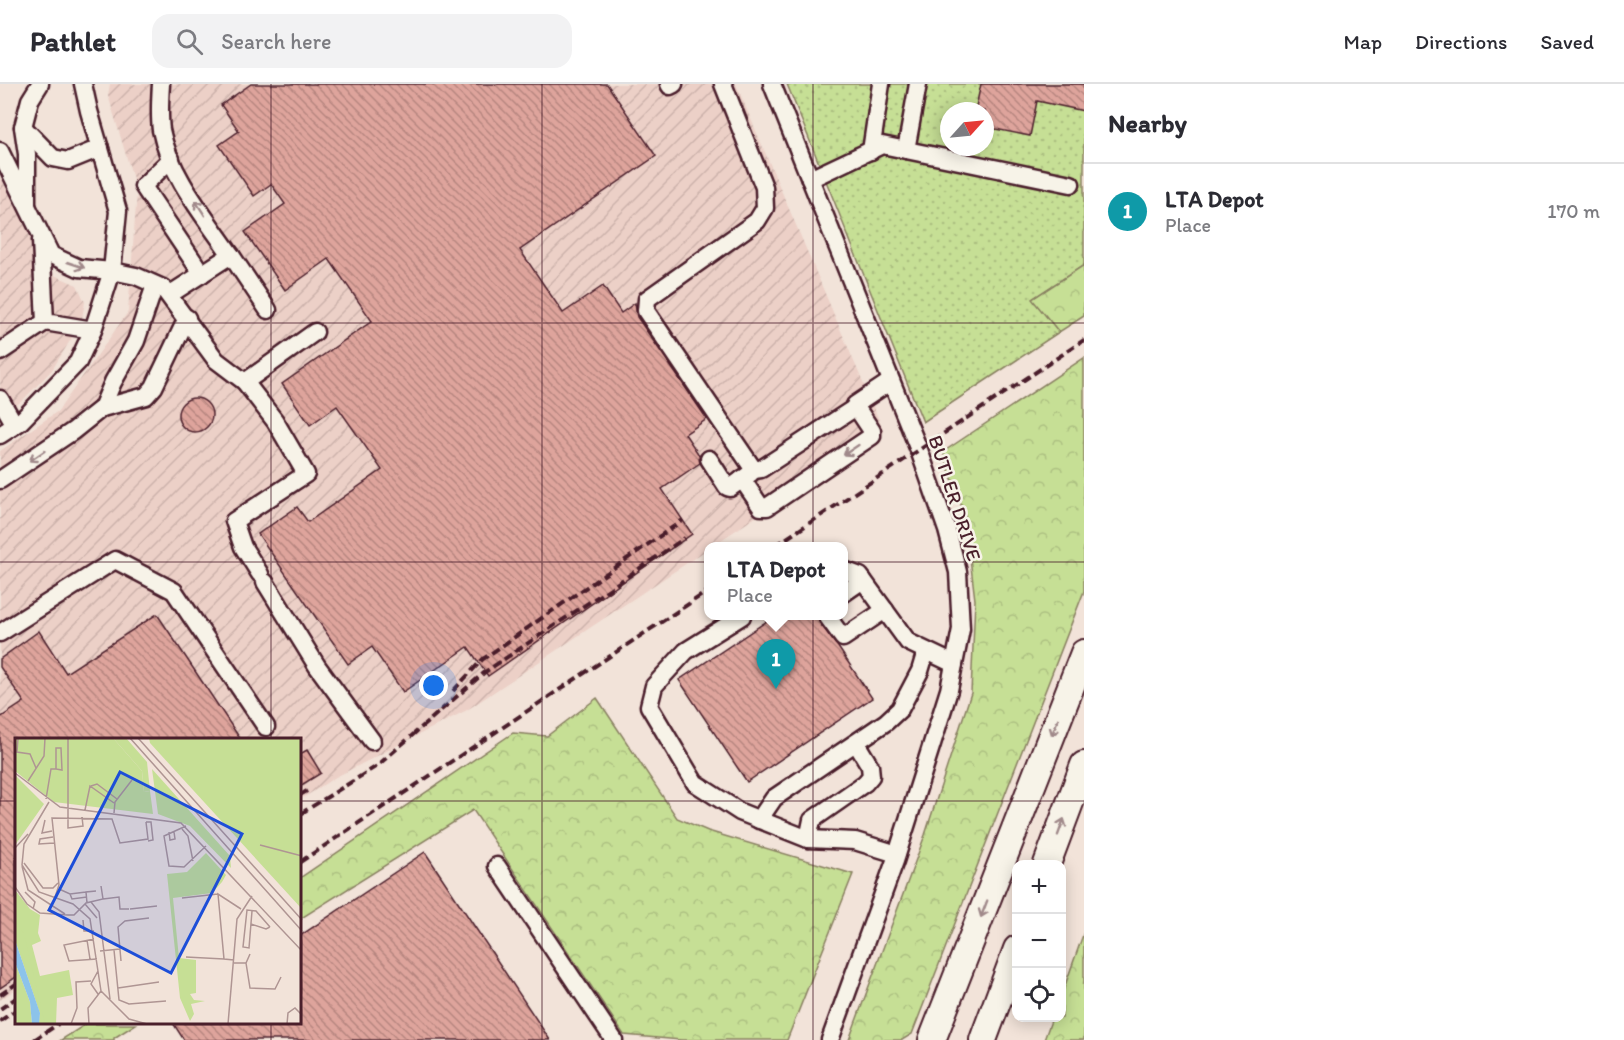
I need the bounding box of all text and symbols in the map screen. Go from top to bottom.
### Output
search box [152,14,572,68]
text: Pathlet [30,24,116,58]
icon: search [173,25,206,58]
text: Search here [221,28,331,55]
text: Map [1344,29,1382,54]
text: Directions [1415,29,1507,54]
text: Saved [1540,29,1594,54]
north arrow [940,102,994,156]
text: Nearby [1108,107,1187,139]
text: LTA Depot [1165,186,1264,213]
text: 1 [1123,199,1132,223]
text: 170 m [1547,199,1600,223]
one-way arrow [193,200,205,217]
text: Place [1165,213,1211,237]
one-way arrow [66,261,85,272]
street label: BUTLER DRIVE [923,432,987,564]
one-way arrow [844,444,860,456]
one-way arrow [29,450,45,462]
popup [704,542,848,620]
text: LTA Depot [727,556,825,583]
text: Place [727,583,773,607]
pin: 1 [756,640,796,689]
your location [419,671,448,700]
one-way arrow [1049,717,1060,736]
inset map [15,738,302,1025]
one-way arrow [1056,818,1067,837]
map controls [1012,860,1066,1022]
button: + [1012,860,1066,914]
one-way arrow [977,899,988,917]
button: − [1012,914,1066,968]
button: locate [1012,968,1066,1022]

